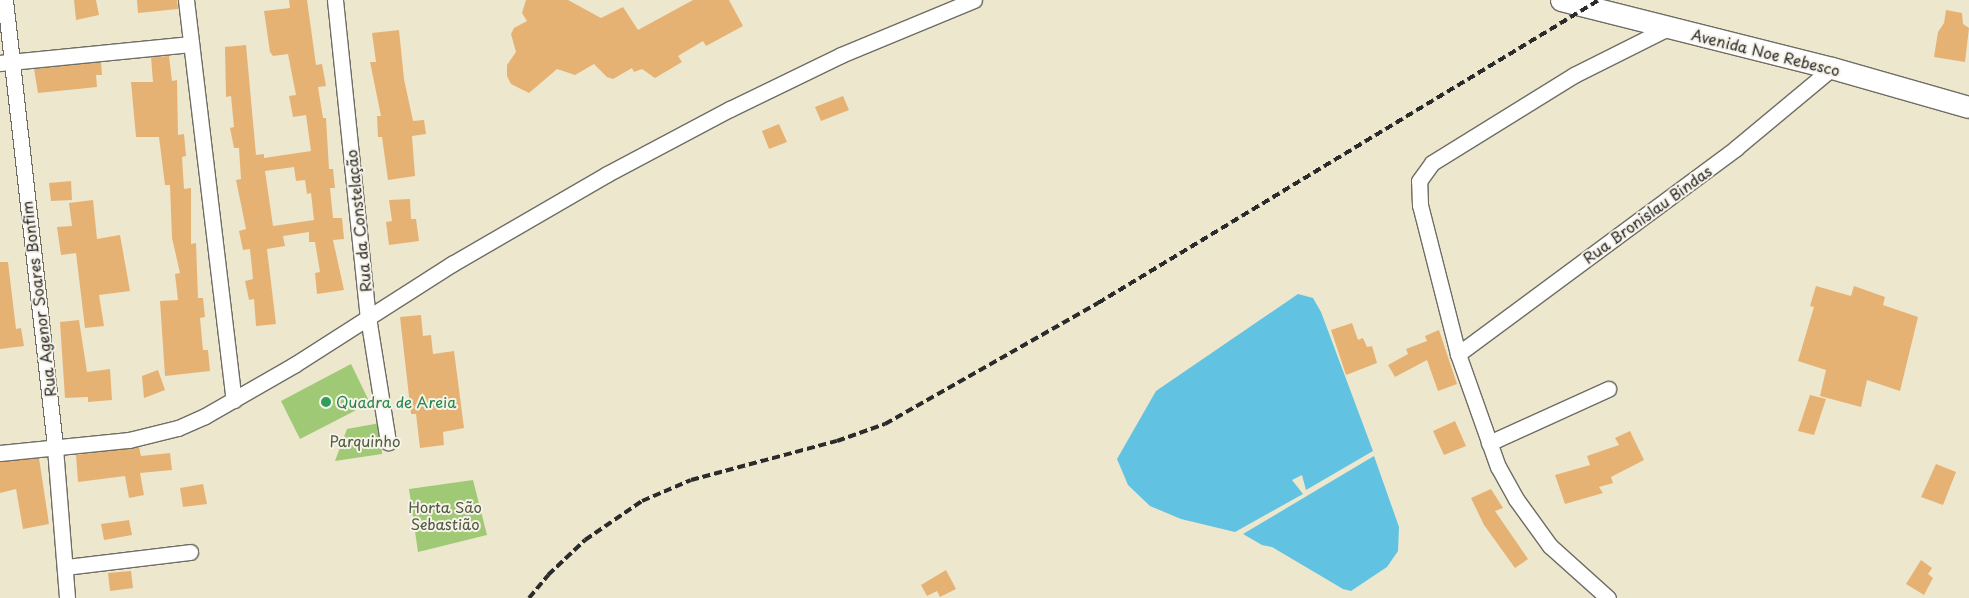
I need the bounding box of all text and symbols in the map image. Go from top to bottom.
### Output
street label: Avenida Noe Rebesco [1690,25,1842,79]
street label: Rua da Constelação [342,148,374,294]
street label: Rua Bronislau Bindas [1579,161,1715,267]
street label: Rua Agenor Soares Bonfim [17,200,59,398]
place label: Quadra de Areia [336,393,457,411]
marker: Quadra de Areia [320,396,332,408]
park label: Parquinho [329,432,401,450]
park label: Horta São Sebastião [408,497,482,532]

